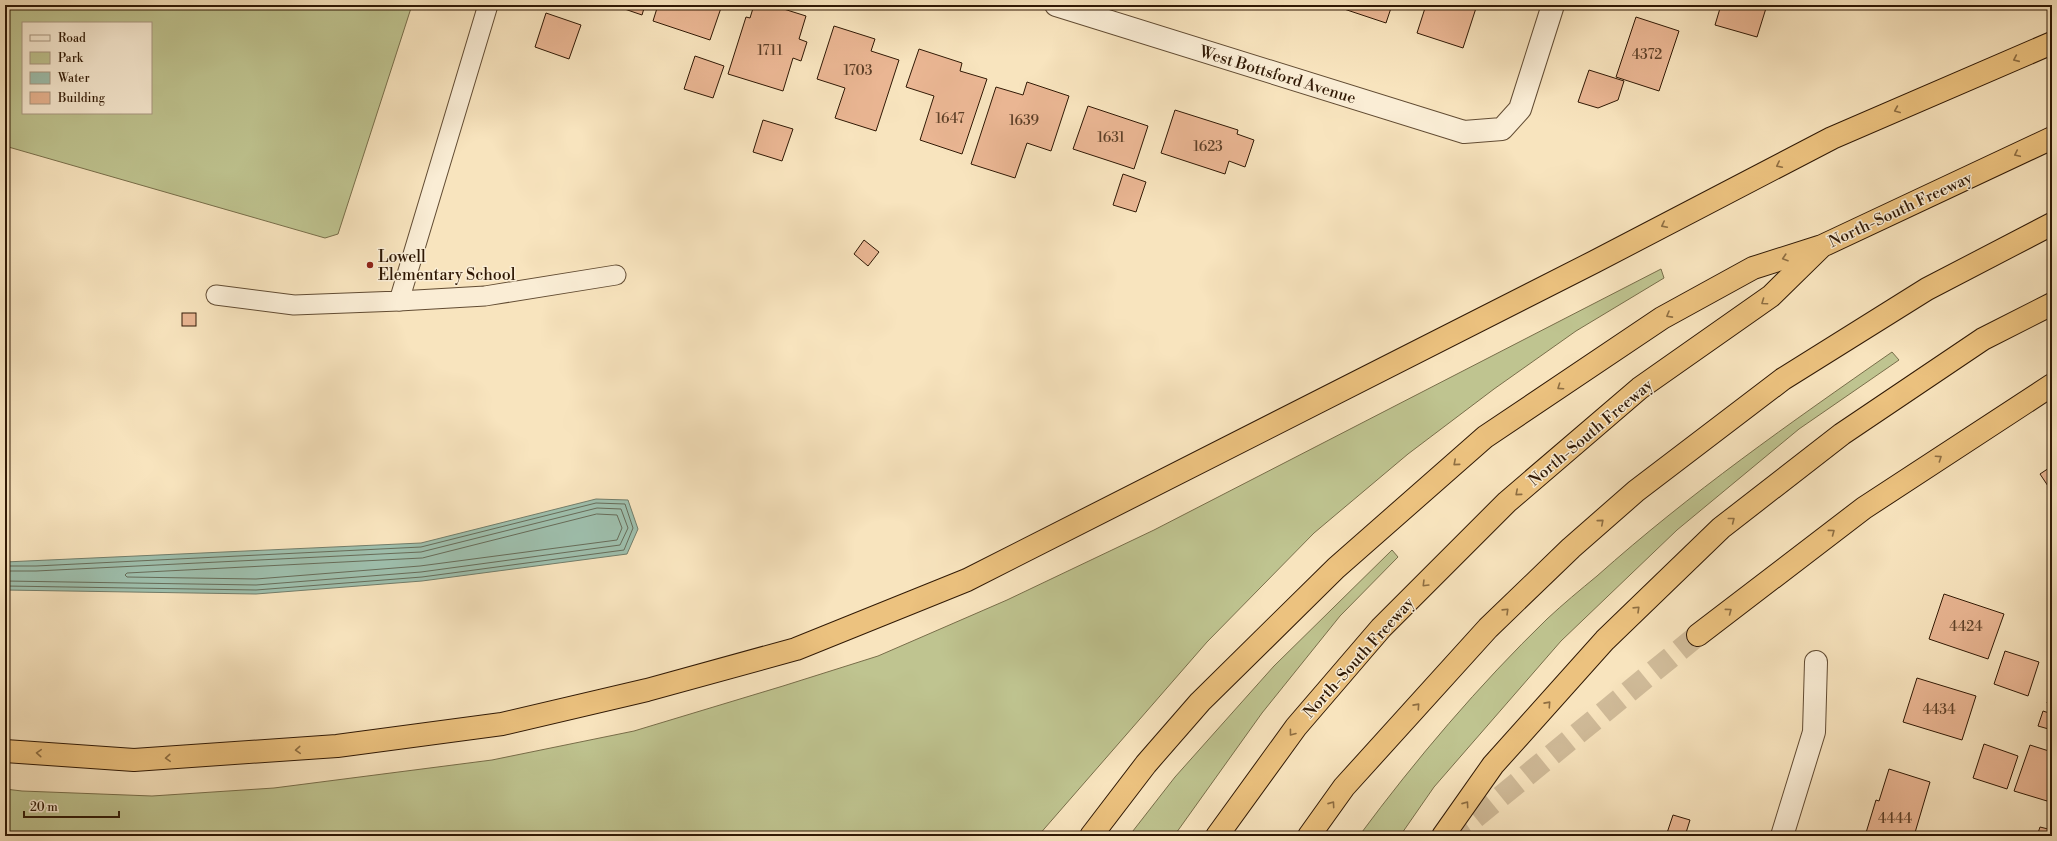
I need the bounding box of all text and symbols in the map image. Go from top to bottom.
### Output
legend [22,22,152,114]
text: Road [58,31,86,46]
street label: West Bottsford Avenue [1196,41,1358,108]
house number: 1711 [757,42,783,60]
house number: 4372 [1632,46,1662,64]
text: Park [58,51,84,66]
one-way arrow [2013,54,2020,62]
house number: 1703 [843,62,873,80]
text: Water [57,71,90,86]
text: Building [57,91,106,106]
one-way arrow [1894,105,1901,113]
house number: 1647 [935,110,965,128]
house number: 1639 [1009,112,1039,130]
house number: 1631 [1097,129,1125,147]
house number: 1623 [1193,138,1223,156]
one-way arrow [2013,149,2021,157]
one-way arrow [1776,161,1784,168]
street label: North-South Freeway [1825,168,1976,252]
one-way arrow [1661,220,1668,228]
place label: Lowell Elementary School [378,247,516,285]
one-way arrow [1782,253,1789,262]
marker: Lowell Elementary School [365,260,375,270]
one-way arrow [1761,297,1768,304]
one-way arrow [1666,310,1673,318]
street label: North-South Freeway [1524,375,1657,491]
one-way arrow [1558,382,1565,389]
one-way arrow [1935,455,1942,463]
one-way arrow [1453,459,1460,466]
one-way arrow [1515,488,1522,495]
one-way arrow [1727,518,1734,525]
one-way arrow [1596,520,1603,527]
one-way arrow [1828,530,1835,537]
one-way arrow [1422,579,1430,587]
street label: North-South Freeway [1299,593,1419,722]
one-way arrow [1632,606,1640,614]
one-way arrow [1501,609,1508,616]
one-way arrow [1724,609,1731,616]
house number: 4424 [1949,618,1983,636]
one-way arrow [1544,701,1551,709]
house number: 4434 [1922,701,1956,719]
one-way arrow [1412,703,1420,711]
one-way arrow [1289,728,1296,735]
one-way arrow [295,746,301,754]
one-way arrow [36,749,42,758]
one-way arrow [165,754,171,763]
scale bar [24,793,119,819]
text: 20 m [30,800,58,815]
one-way arrow [1327,801,1335,808]
one-way arrow [1461,801,1469,808]
house number: 4444 [1878,810,1912,828]

